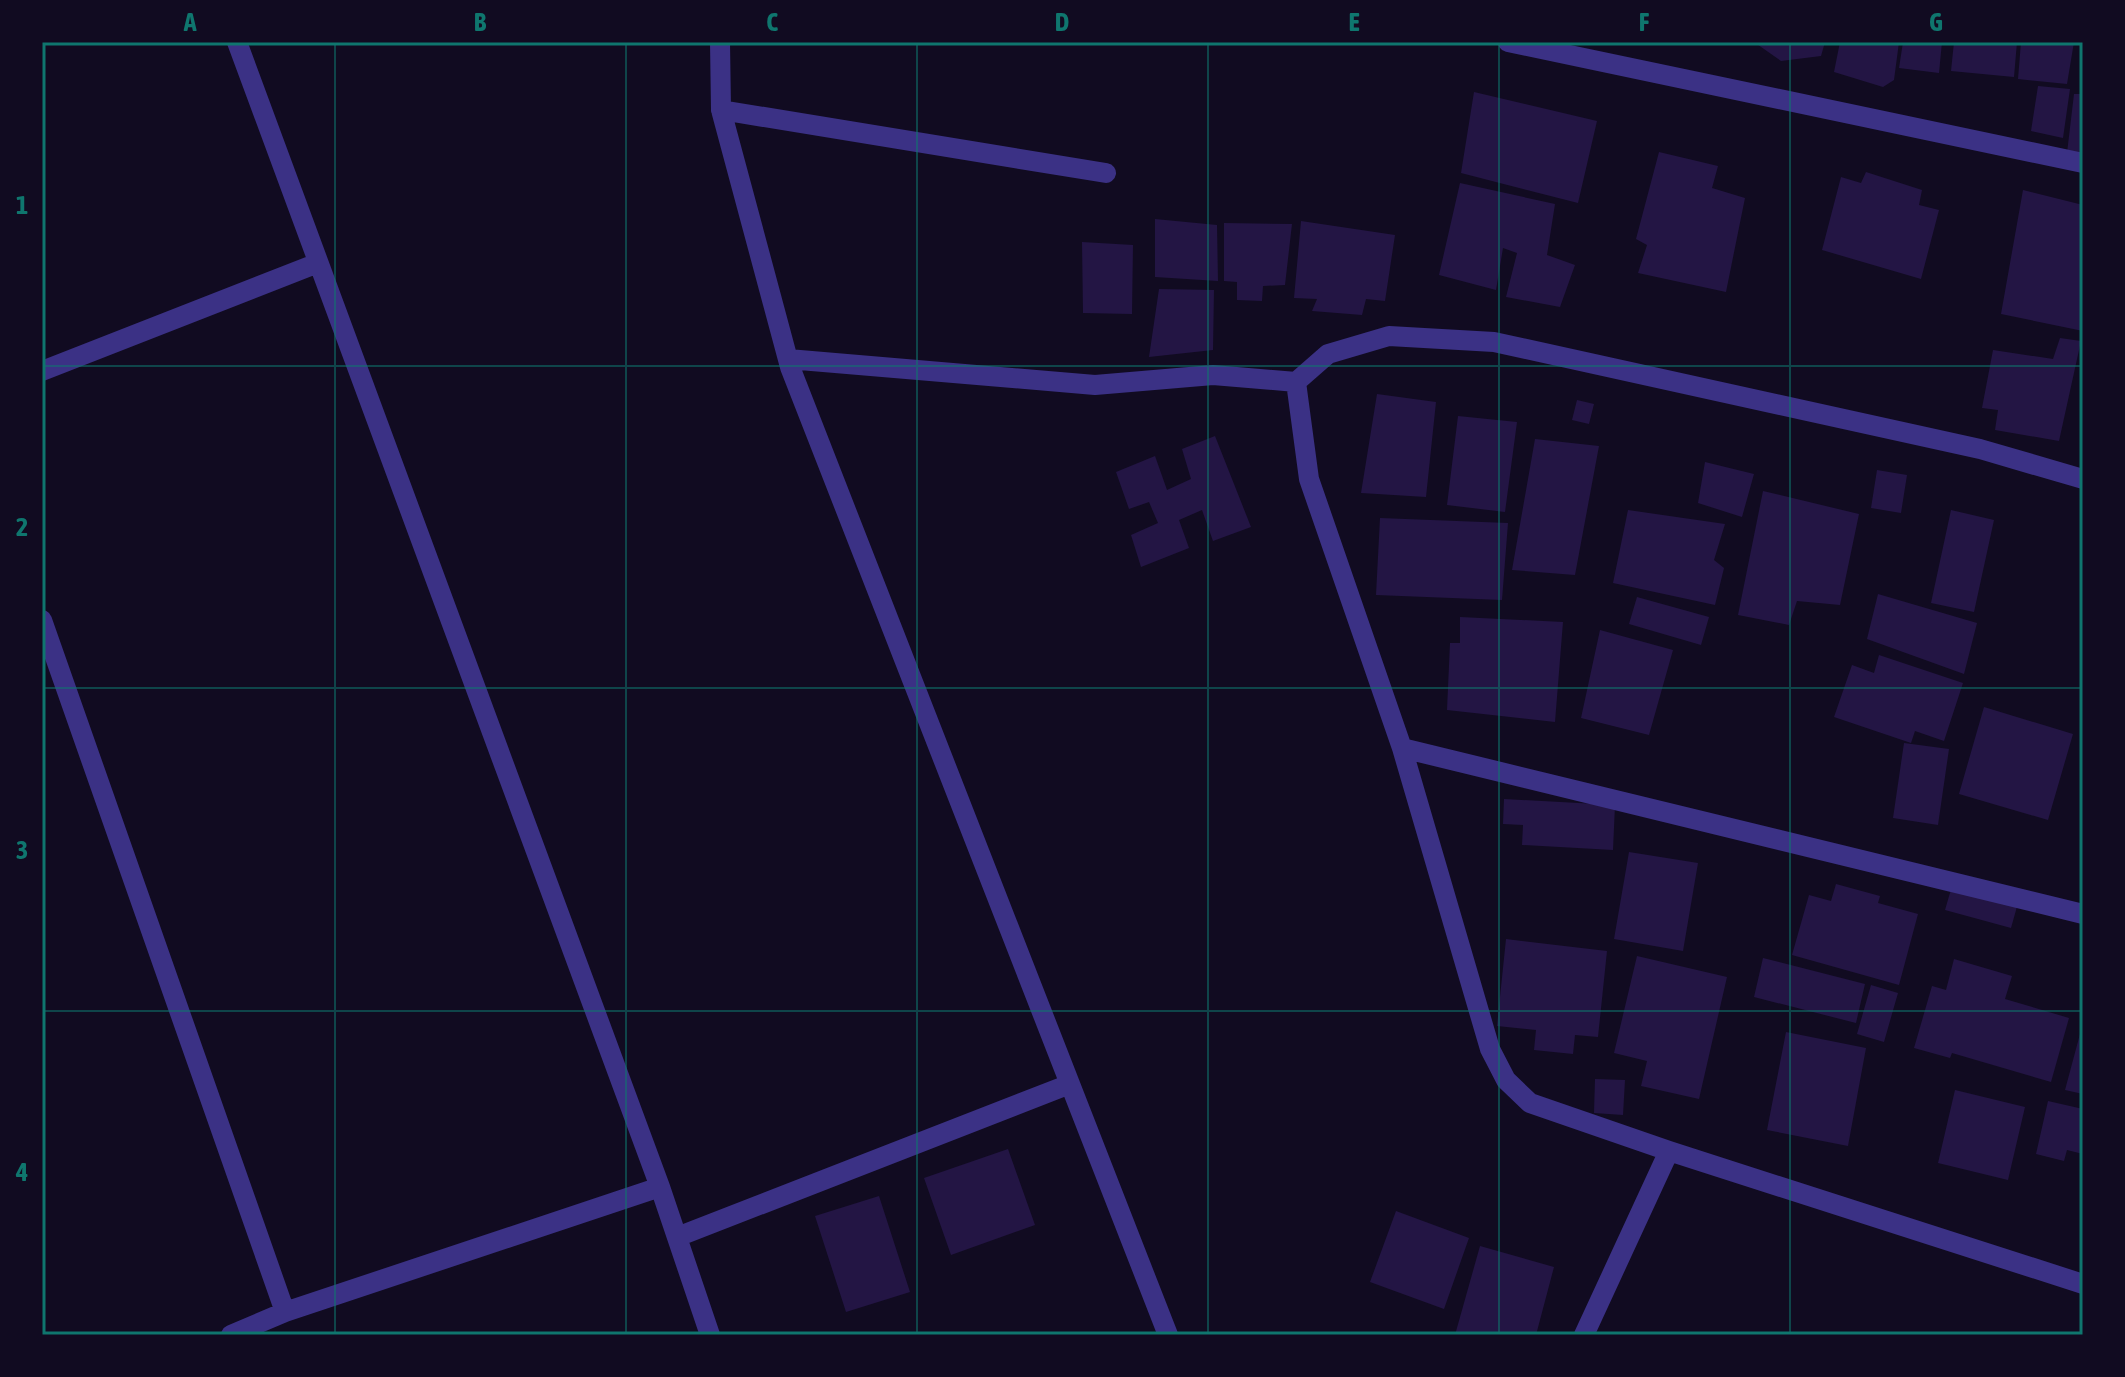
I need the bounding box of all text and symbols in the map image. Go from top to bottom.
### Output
text: A [183,7,197,37]
text: B [474,7,487,37]
text: C [766,7,778,37]
text: D [1055,7,1069,37]
text: E [1348,7,1360,37]
text: F [1639,7,1650,37]
text: G [1929,7,1943,37]
text: 1 [16,190,28,220]
text: 2 [16,512,28,542]
text: 3 [16,835,28,865]
text: 4 [15,1157,28,1187]

